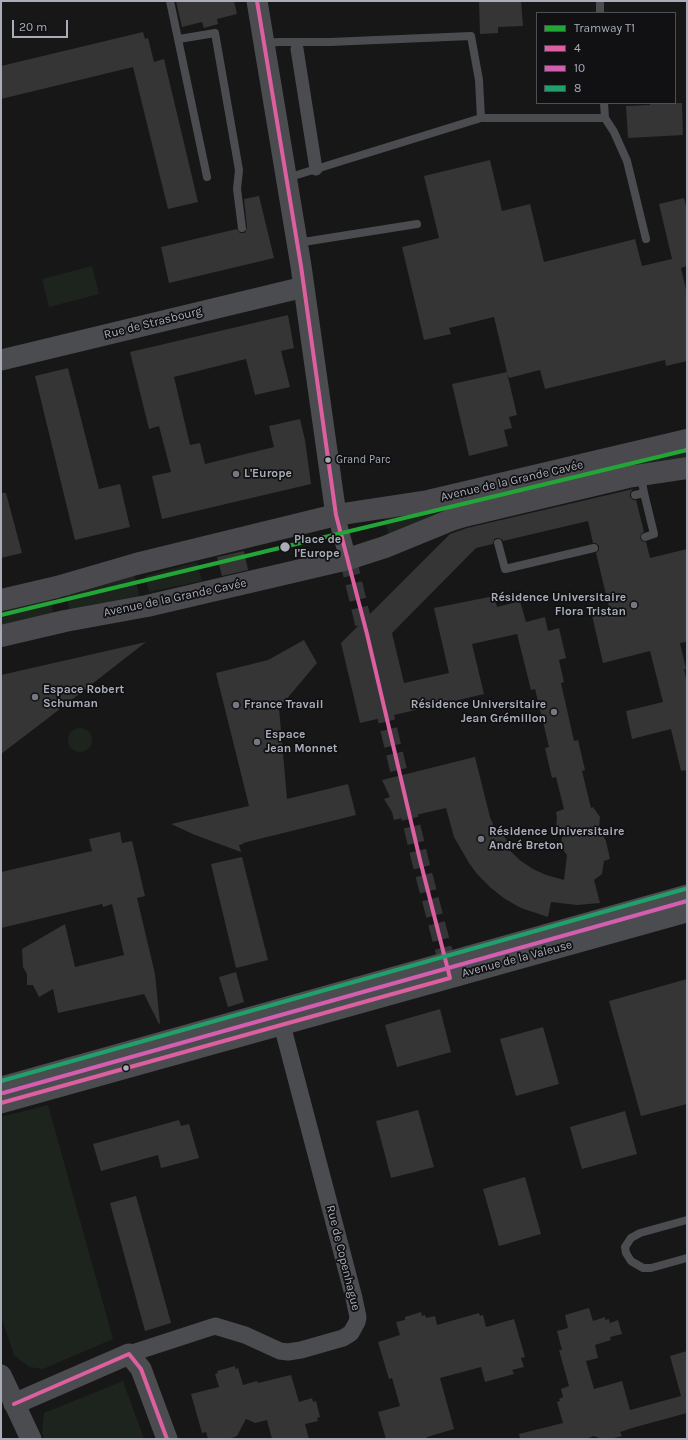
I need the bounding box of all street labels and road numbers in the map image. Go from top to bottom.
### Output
street label: Rue de Strasbourg [102,304,204,342]
street label: Avenue de la Grande Cavée [439,458,585,504]
street label: Avenue de la Grande Cavée [102,576,248,620]
street label: Avenue de la Valeuse [460,937,574,981]
street label: Rue de Copenhague [323,1204,363,1312]

